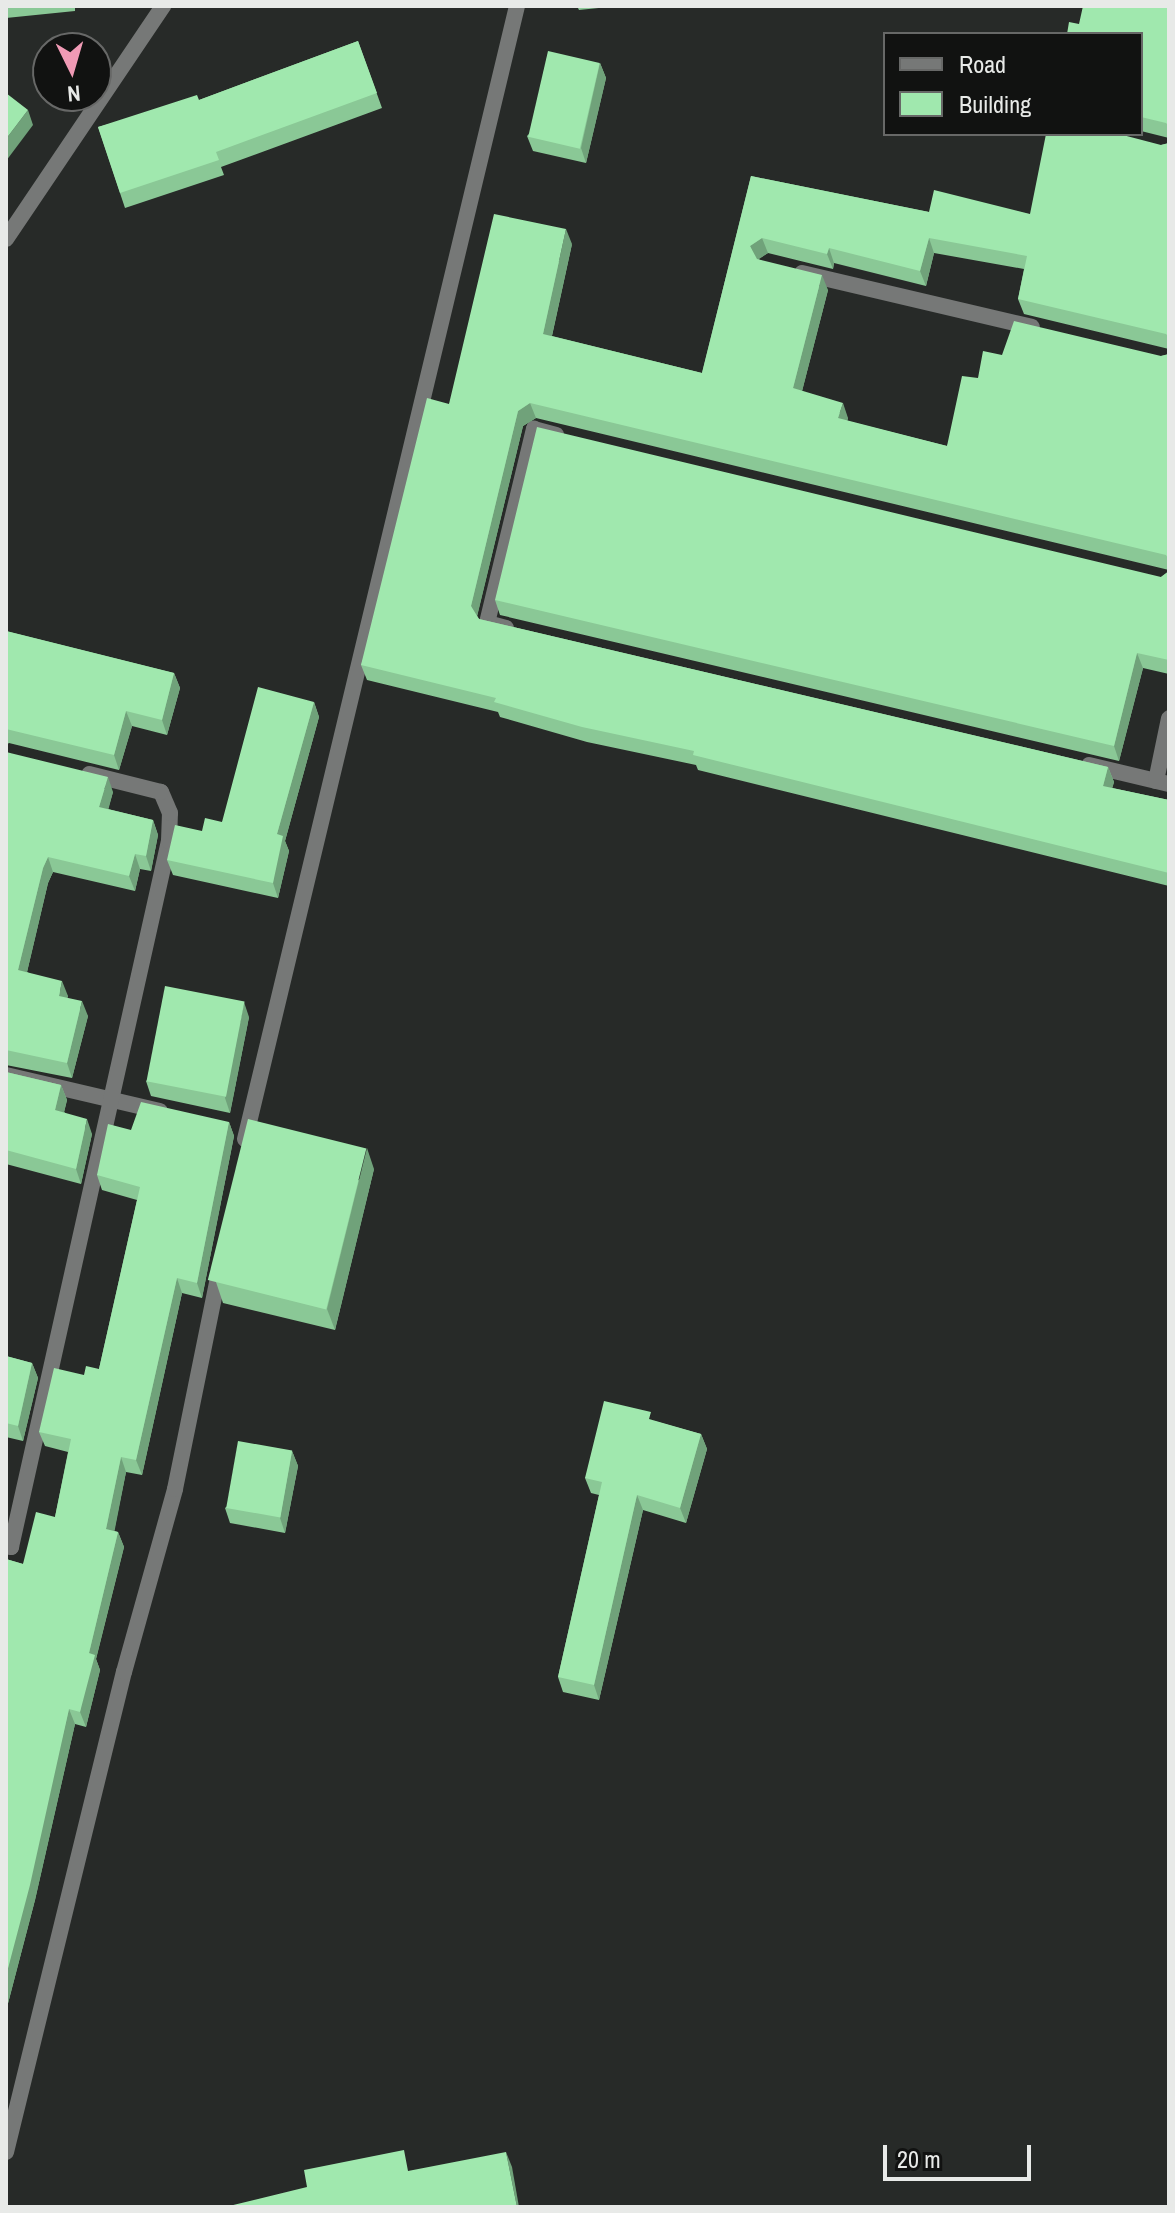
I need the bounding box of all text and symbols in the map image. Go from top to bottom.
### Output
north arrow [32,32,112,112]
legend [883,32,1143,136]
text: Road [959,48,1006,80]
text: N [66,78,82,109]
text: Building [959,88,1031,120]
scale bar [887,2129,1035,2179]
text: 20 m [897,2143,941,2175]

